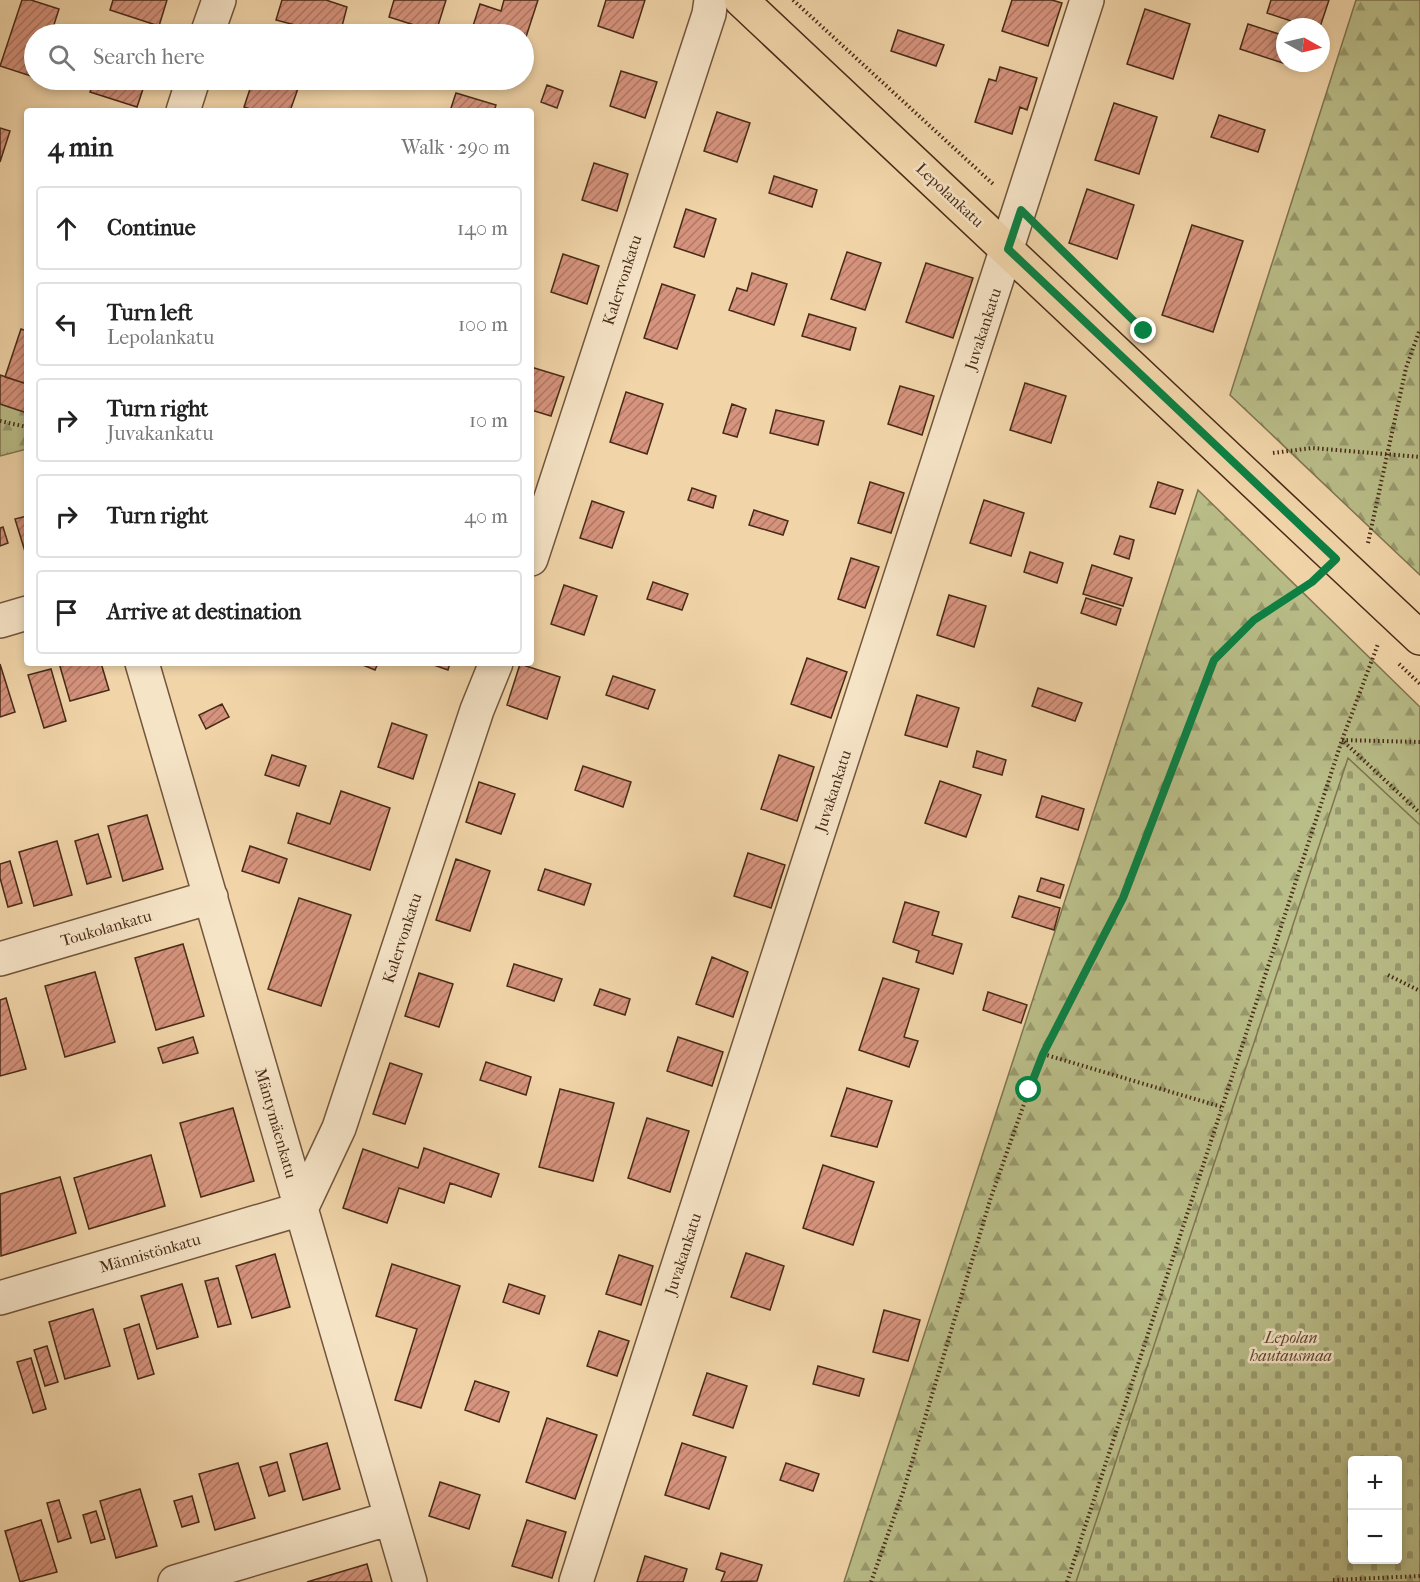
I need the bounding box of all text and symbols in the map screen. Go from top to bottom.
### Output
north arrow [1276,18,1330,72]
search box [24,24,534,90]
icon: search [45,41,78,74]
text: Search here [93,44,205,70]
text: 4 min [48,132,113,163]
text: Walk · 290 m [401,136,510,159]
street label: Lepolankatu [912,159,988,231]
icon: ahead [50,212,83,245]
text: Continue [107,215,196,241]
text: 140 m [457,217,508,240]
street label: Kalervonkatu [599,233,645,327]
street label: Juvakankatu [960,286,1005,374]
text: Turn left [107,300,193,326]
icon: left [50,308,83,341]
text: 100 m [458,313,508,336]
route end [1130,317,1156,343]
text: Lepolankatu [107,326,214,349]
text: Turn right [107,396,208,422]
icon: right [50,404,83,437]
text: 10 m [469,409,508,432]
text: Juvakankatu [107,422,213,445]
icon: right [50,500,83,533]
text: Turn right [107,503,208,529]
text: 40 m [464,505,508,528]
icon: arrive [50,596,83,629]
text: Arrive at destination [107,599,301,625]
street label: Juvakankatu [810,748,855,836]
street label: Kalervonkatu [379,891,425,985]
street label: Toukolankatu [58,906,154,950]
street label: Mäntymäenkatu [251,1066,301,1180]
route start [1015,1076,1041,1102]
street label: Juvakankatu [660,1211,705,1299]
street label: Männistönkatu [97,1229,203,1277]
park label: Lepolan hautausmaa [1249,1328,1332,1365]
map controls [1348,1456,1402,1564]
button: + [1348,1456,1402,1510]
button: − [1348,1510,1402,1564]

